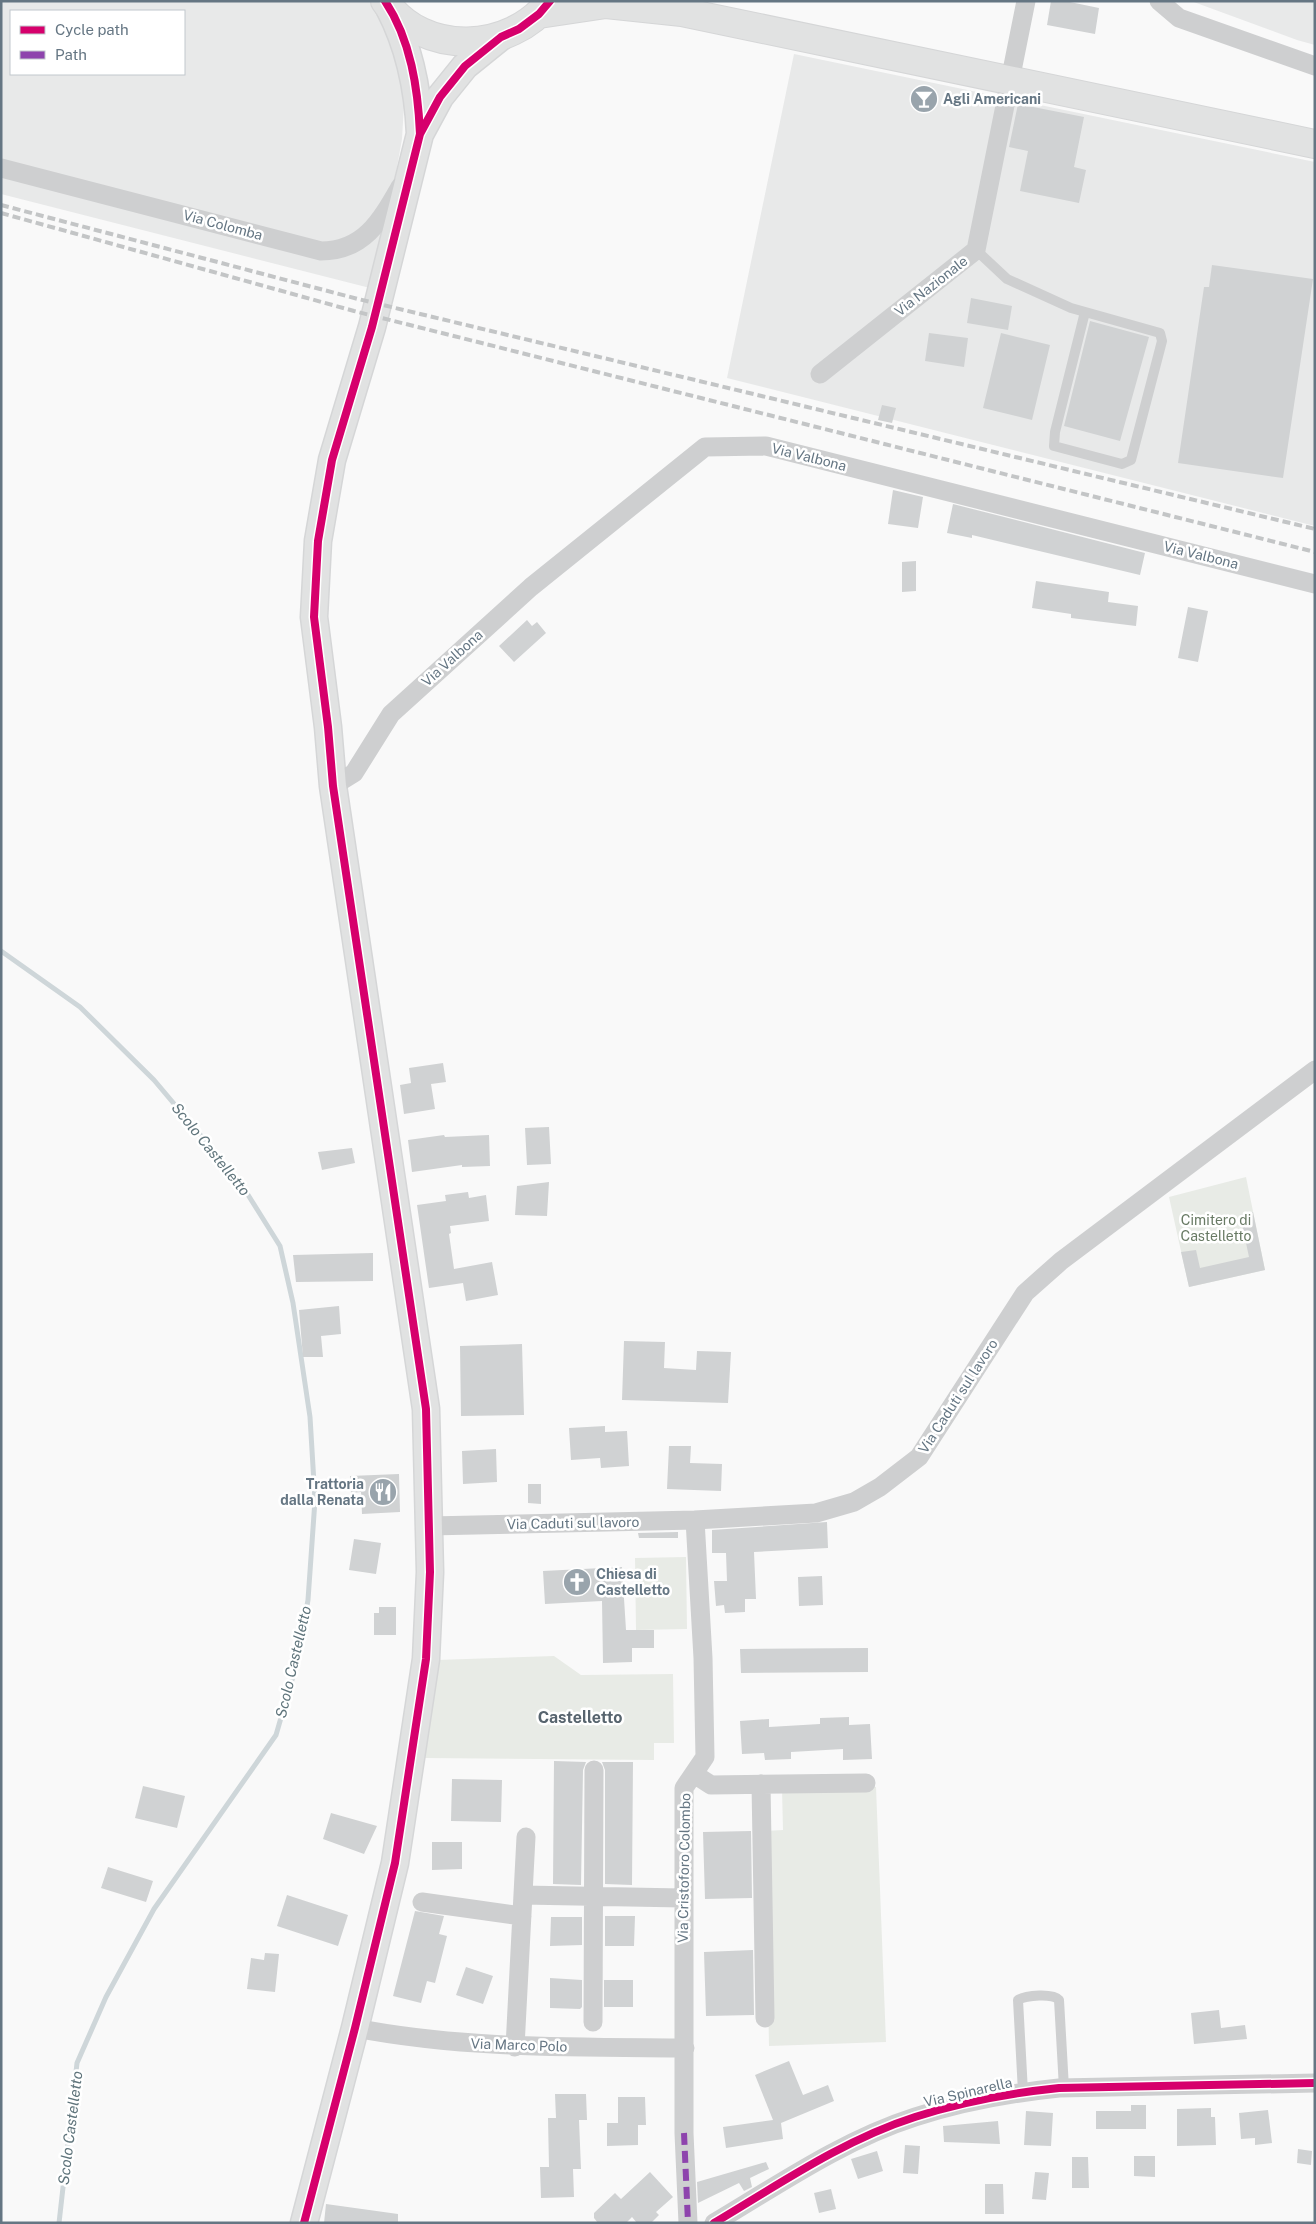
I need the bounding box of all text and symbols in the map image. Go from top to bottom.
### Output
legend [10,10,185,75]
text: Cycle path [55,21,129,38]
text: Path [55,46,87,63]
bar icon: Agli Americani [909,84,939,114]
place label: Agli Americani [943,91,1041,107]
street label: Via Colomba [182,207,264,243]
street label: Via Nazionale [891,253,971,319]
street label: Via Valbona [770,440,848,474]
street label: Via Valbona [1162,538,1240,572]
street label: Via Valbona [418,626,486,690]
water label: Scolo Castelletto [168,1099,254,1199]
park label: Cimitero di Castelletto [1181,1212,1251,1244]
street label: Via Caduti sul lavoro [915,1336,1001,1456]
place label: Trattoria dalla Renata [280,1476,364,1508]
restaurant icon: Trattoria dalla Renata [368,1477,398,1507]
street label: Via Caduti sul lavoro [506,1514,640,1532]
place label: Chiesa di Castelletto [596,1566,670,1598]
church icon: Chiesa di Castelletto [562,1567,592,1597]
water label: Scolo Castelletto [272,1604,314,1720]
district label: Castelletto [538,1708,622,1727]
street label: Via Cristoforo Colombo [675,1793,693,1943]
street label: Via Marco Polo [470,2035,568,2055]
water label: Scolo Castelletto [55,2070,85,2186]
street label: Via Spinarella [922,2074,1014,2110]

